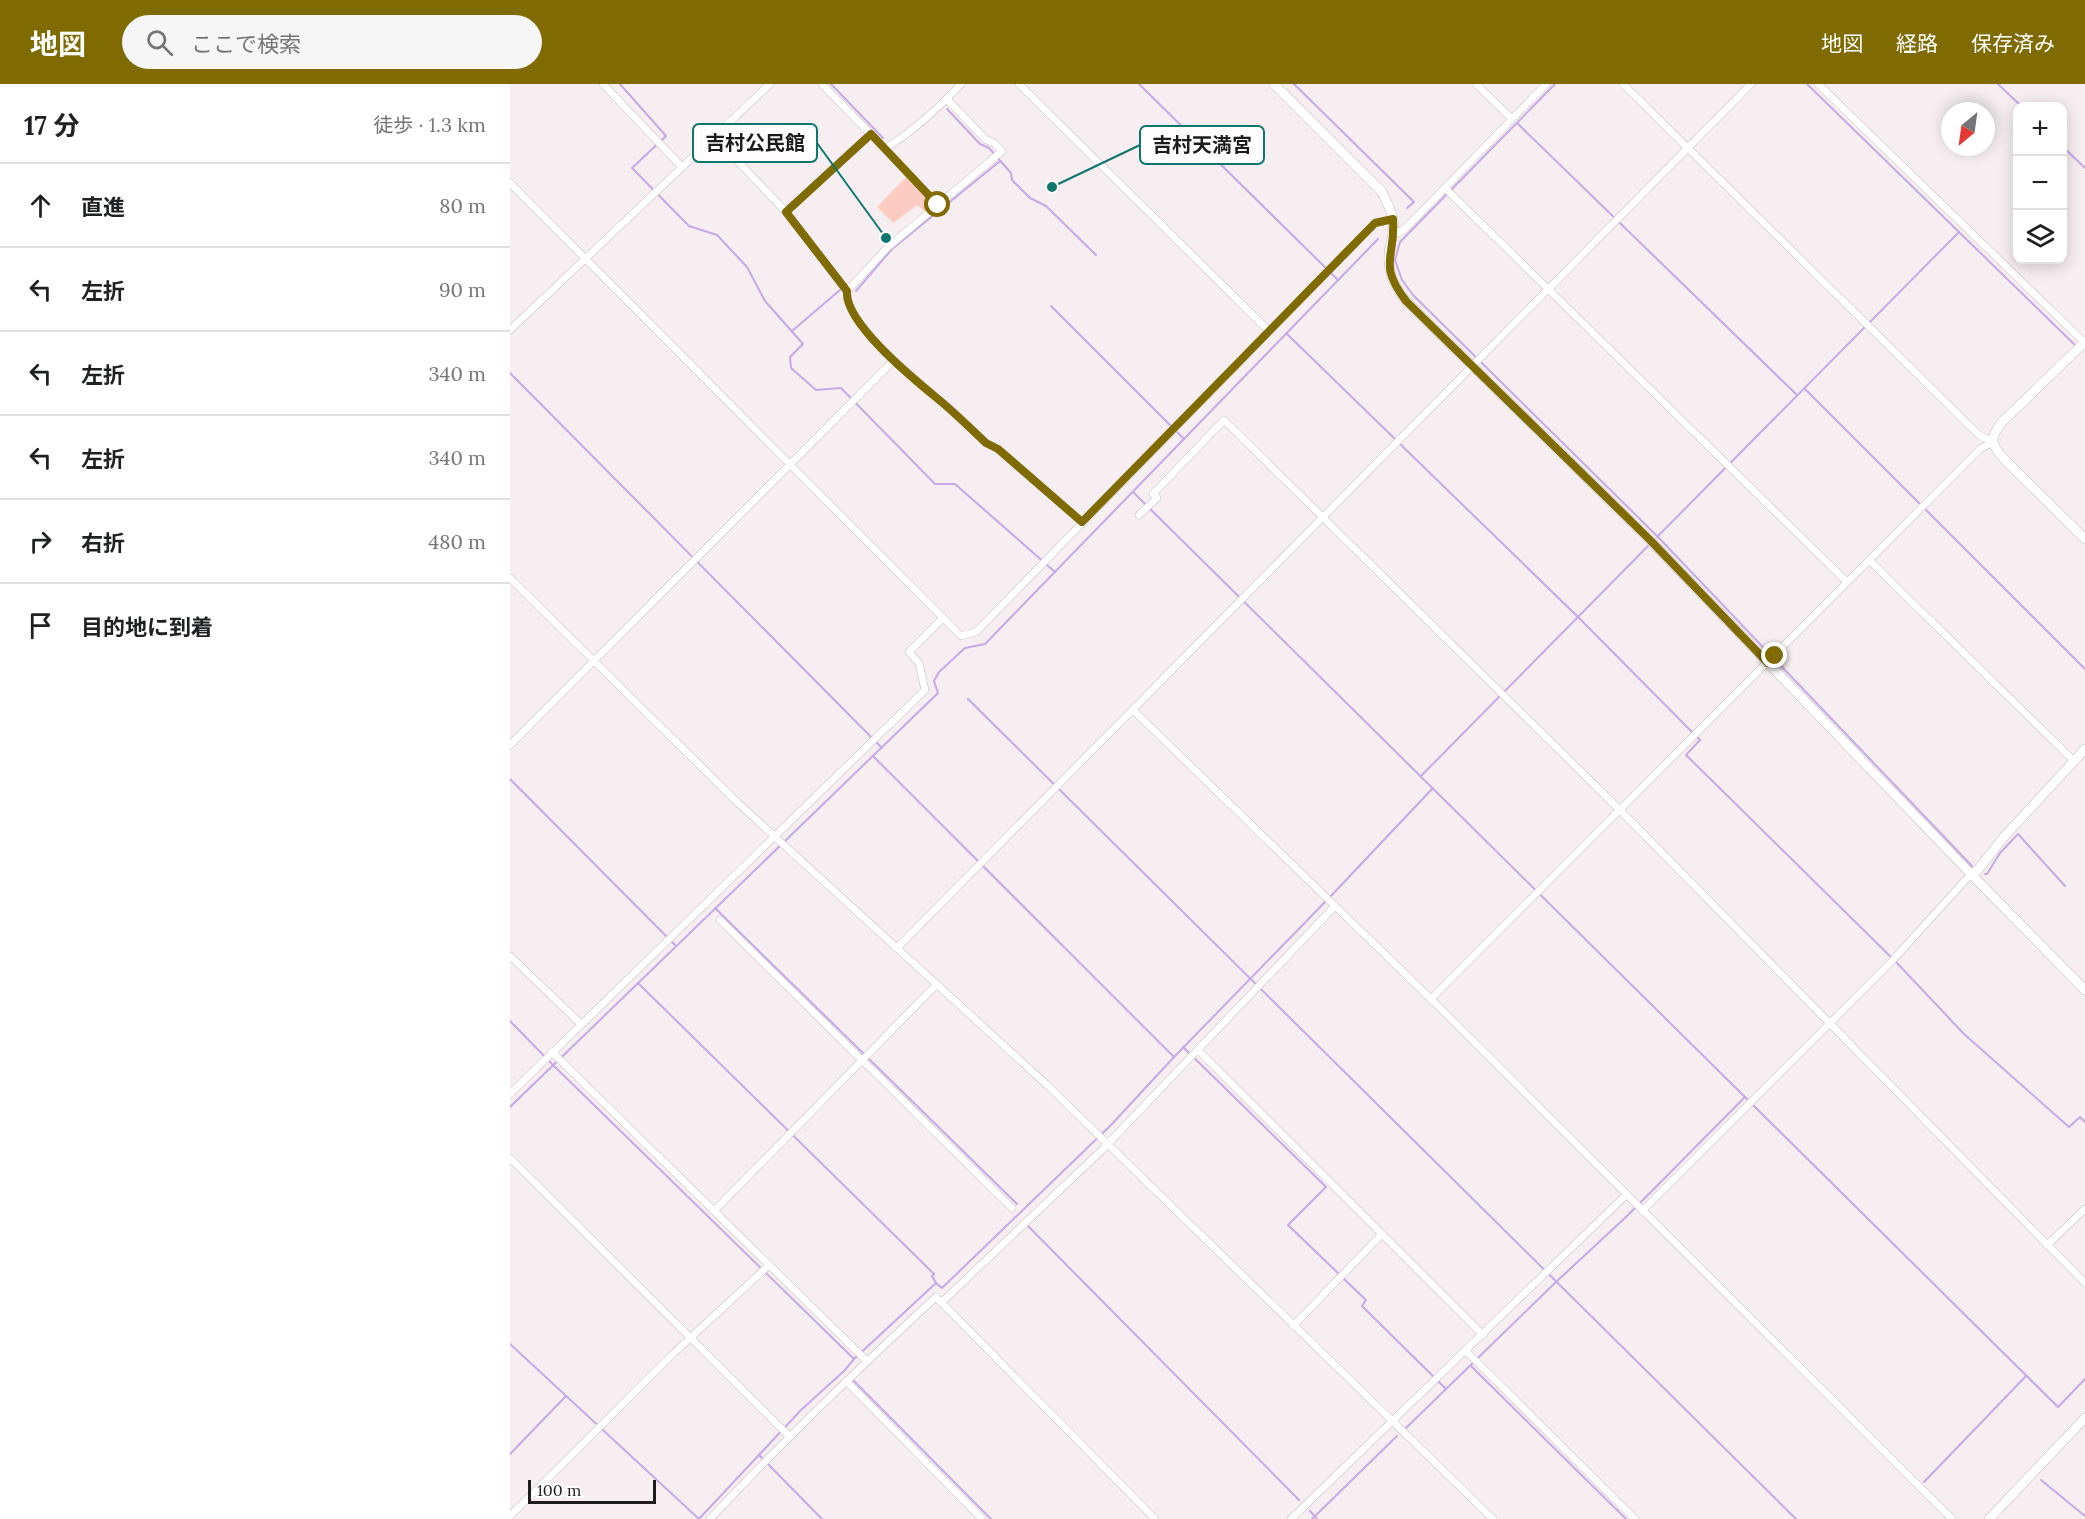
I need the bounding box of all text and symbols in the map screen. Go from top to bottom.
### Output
search box [122,15,542,69]
text: 地図 [30,26,86,62]
icon: search [143,26,176,59]
text: ここで検索 [191,30,301,58]
text: 地図 [1821,30,1863,57]
text: 経路 [1896,30,1938,57]
text: 保存済み [1971,30,2055,57]
north arrow [1941,102,1995,156]
map controls [2013,102,2067,264]
button: + [2013,102,2067,156]
text: 17 分 [24,109,80,142]
text: 徒歩 · 1.3 km [373,112,486,137]
callout: 吉村公民館 [693,124,817,162]
callout: 吉村天満宮 [1140,126,1264,164]
text: 吉村公民館 [705,130,805,155]
text: 吉村天満宮 [1152,132,1252,157]
button: − [2013,156,2067,210]
icon: ahead [24,189,57,222]
route start [924,191,950,217]
text: 直進 [81,193,125,221]
text: 80 m [439,193,486,218]
button: layers [2013,210,2067,264]
icon: left [24,273,57,306]
text: 左折 [81,277,125,305]
text: 90 m [439,277,486,302]
icon: left [24,357,57,390]
text: 左折 [81,361,125,389]
text: 340 m [428,361,486,386]
icon: left [24,441,57,474]
text: 左折 [81,445,125,473]
text: 340 m [428,445,486,470]
icon: right [24,525,57,558]
text: 右折 [81,529,125,557]
text: 480 m [428,529,486,554]
icon: arrive [24,609,57,642]
text: 目的地に到着 [81,613,213,641]
route end [1761,642,1787,668]
scale bar [528,1477,656,1504]
text: 100 m [537,1480,581,1500]

